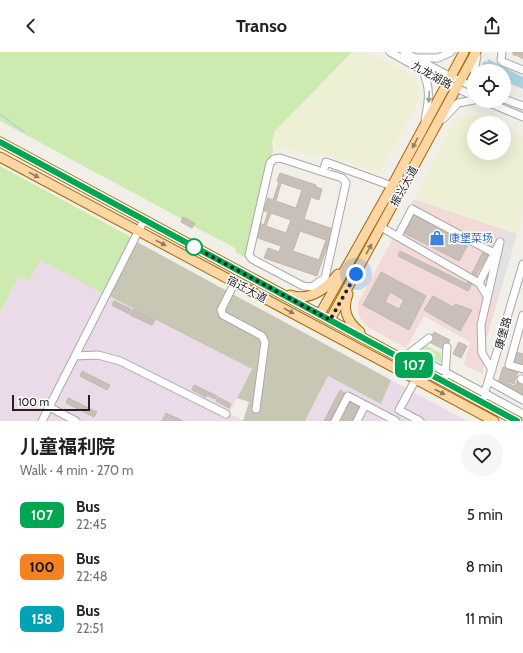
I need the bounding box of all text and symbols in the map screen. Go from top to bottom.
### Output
icon: back [20,15,42,37]
text: Transo [236,15,287,37]
icon: share [481,15,503,37]
street label: 九龙湖路 [409,58,455,92]
map controls [467,64,511,160]
button: locate [467,64,511,108]
one-way arrow [425,91,432,103]
button: layers [467,116,511,160]
one-way arrow [412,138,418,149]
street label: 振兴大道 [387,163,421,209]
one-way arrow [29,172,40,179]
shop icon: 康堡菜场 [428,229,446,247]
place label: 康堡菜场 [449,231,493,245]
unlabelled marker [185,238,203,256]
one-way arrow [156,240,167,246]
one-way arrow [366,243,373,255]
your location [346,264,366,284]
street label: 宿迁大道 [224,272,270,306]
one-way arrow [283,307,294,314]
street label: 康堡路 [492,315,514,351]
line badge: 107 [391,352,437,378]
text: 107 [403,356,425,374]
one-way arrow [434,389,446,395]
scale bar [12,393,90,412]
text: 100 m [18,395,49,409]
button: heart [461,434,503,476]
text: 儿童福利院 [20,435,115,458]
text: Walk · 4 min · 270 m [20,462,133,478]
text: Bus [76,498,100,516]
text: 107 [31,506,53,524]
text: 5 min [467,506,503,524]
text: 22:45 [76,516,107,532]
text: Bus [76,550,100,568]
text: 100 [30,558,54,576]
text: 8 min [466,558,503,576]
text: 22:48 [76,568,108,584]
text: Bus [76,602,100,620]
text: 158 [31,610,53,628]
text: 11 min [465,610,503,628]
text: 22:51 [76,620,104,636]

